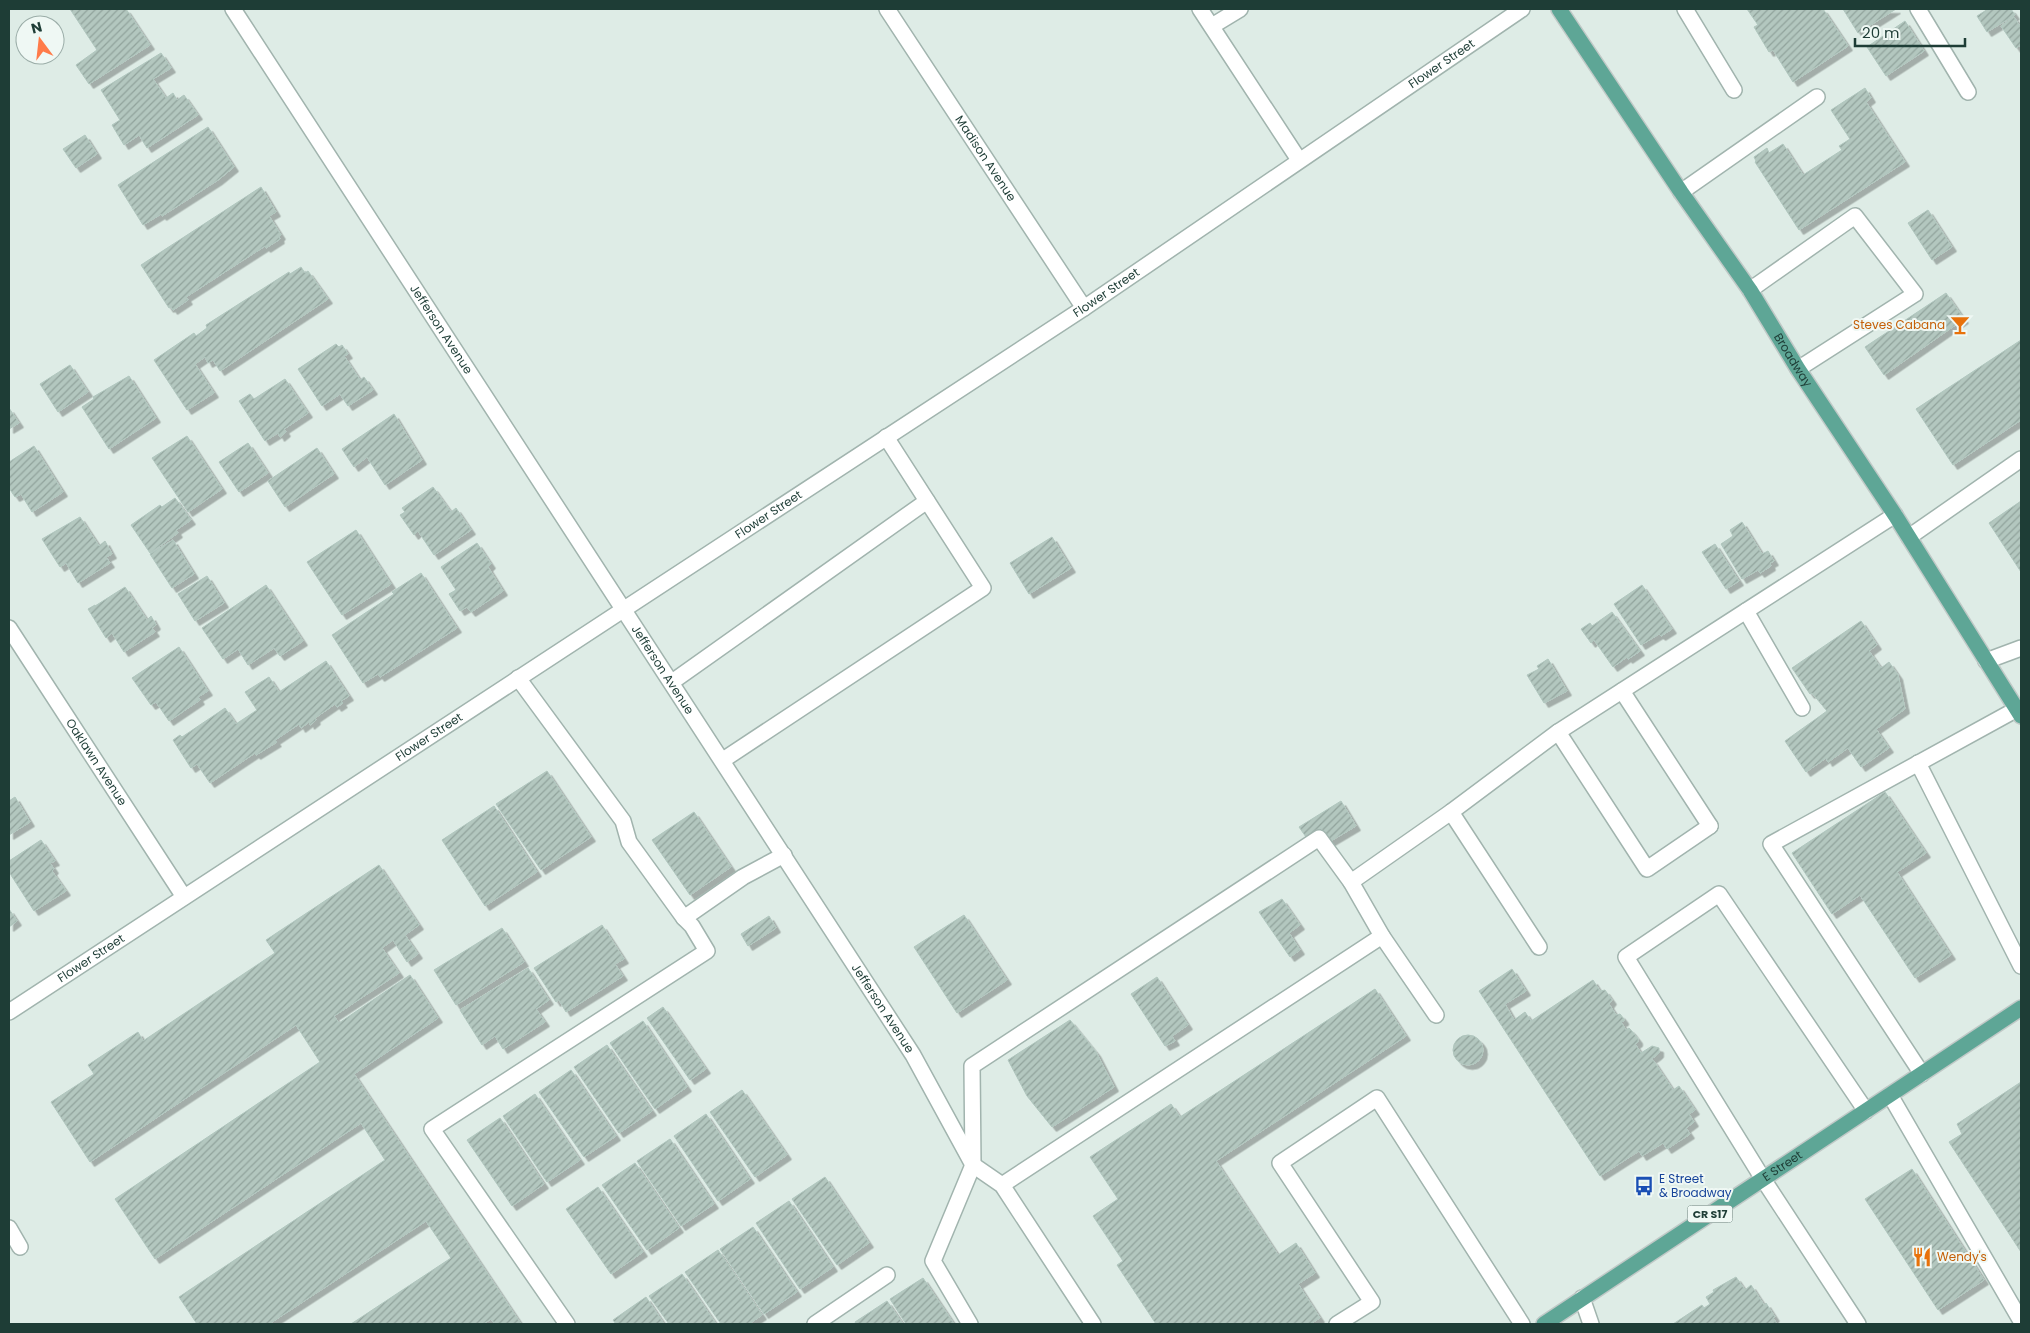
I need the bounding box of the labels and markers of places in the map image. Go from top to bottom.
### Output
bar icon: Steves Cabana [1949,314,1971,336]
place label: Steves Cabana [1853,316,1945,333]
place label: E Street & Broadway [1659,1170,1732,1201]
bus stop icon: E Street & Broadway [1633,1175,1655,1197]
restaurant icon: Wendy's [1911,1246,1933,1268]
place label: Wendy's [1937,1248,1987,1265]

